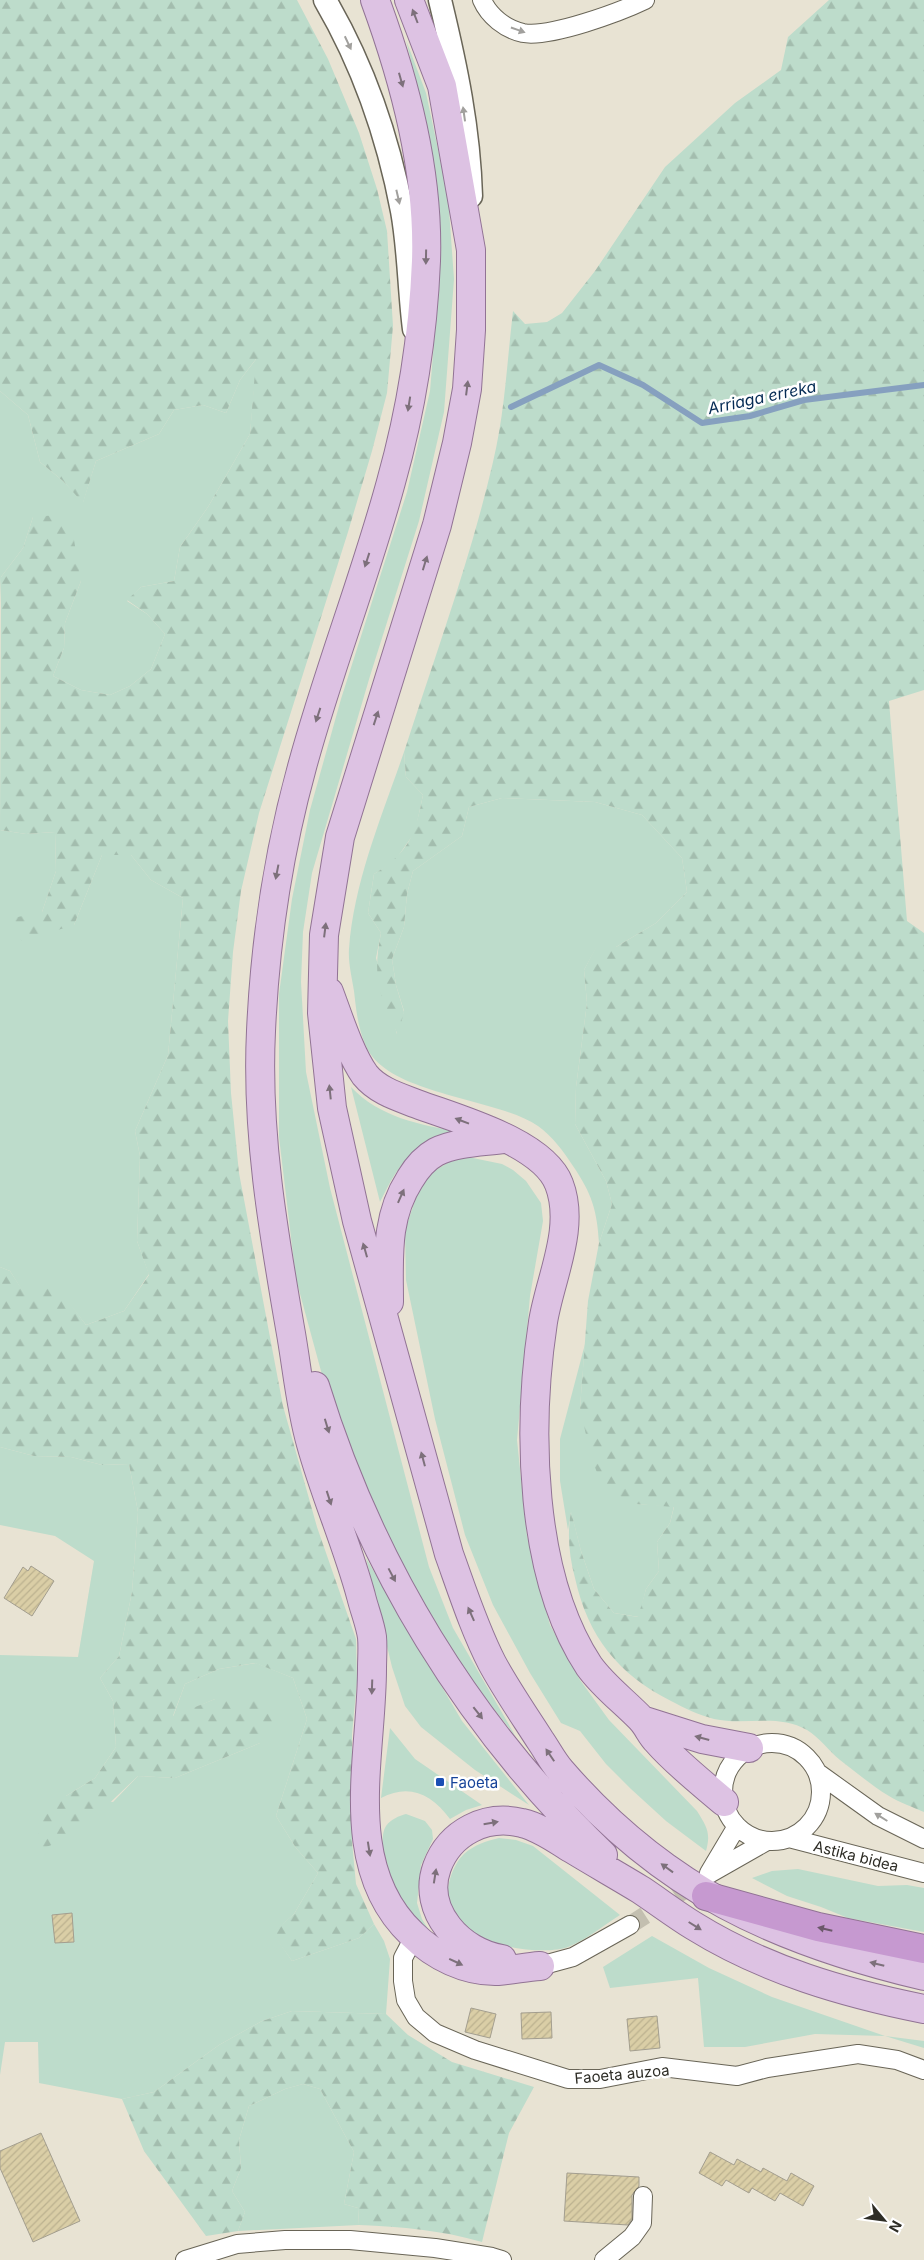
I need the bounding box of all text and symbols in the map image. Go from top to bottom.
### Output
one-way arrow [411,8,419,23]
one-way arrow [511,26,526,34]
one-way arrow [344,36,352,50]
one-way arrow [397,72,405,87]
one-way arrow [460,106,468,122]
one-way arrow [394,189,402,205]
one-way arrow [421,250,429,266]
water label: Arriaga erreka [705,376,818,418]
one-way arrow [463,380,471,396]
one-way arrow [405,396,413,412]
one-way arrow [363,553,371,568]
one-way arrow [421,556,429,571]
one-way arrow [314,708,321,723]
one-way arrow [373,711,380,726]
one-way arrow [273,865,281,881]
one-way arrow [321,922,329,938]
one-way arrow [326,1083,334,1099]
one-way arrow [454,1117,469,1125]
one-way arrow [396,1189,405,1204]
one-way arrow [361,1243,369,1258]
one-way arrow [324,1419,332,1434]
one-way arrow [419,1451,427,1467]
one-way arrow [326,1490,333,1505]
one-way arrow [388,1568,396,1583]
one-way arrow [466,1607,474,1621]
one-way arrow [368,1679,376,1695]
one-way arrow [473,1706,483,1720]
one-way arrow [694,1734,709,1742]
one-way arrow [546,1749,555,1762]
place label: Faoeta [450,1773,498,1792]
marker: Faoeta [434,1776,446,1788]
one-way arrow [874,1812,887,1821]
one-way arrow [483,1818,499,1826]
street label: Astika bidea [811,1836,901,1876]
one-way arrow [365,1841,373,1857]
one-way arrow [660,1863,674,1873]
one-way arrow [432,1868,440,1884]
one-way arrow [688,1922,701,1931]
one-way arrow [817,1925,832,1933]
one-way arrow [449,1958,463,1966]
one-way arrow [869,1960,884,1968]
street label: Faoeta auzoa [574,2060,670,2088]
north arrow [859,2195,909,2245]
text: N [886,2218,906,2235]

